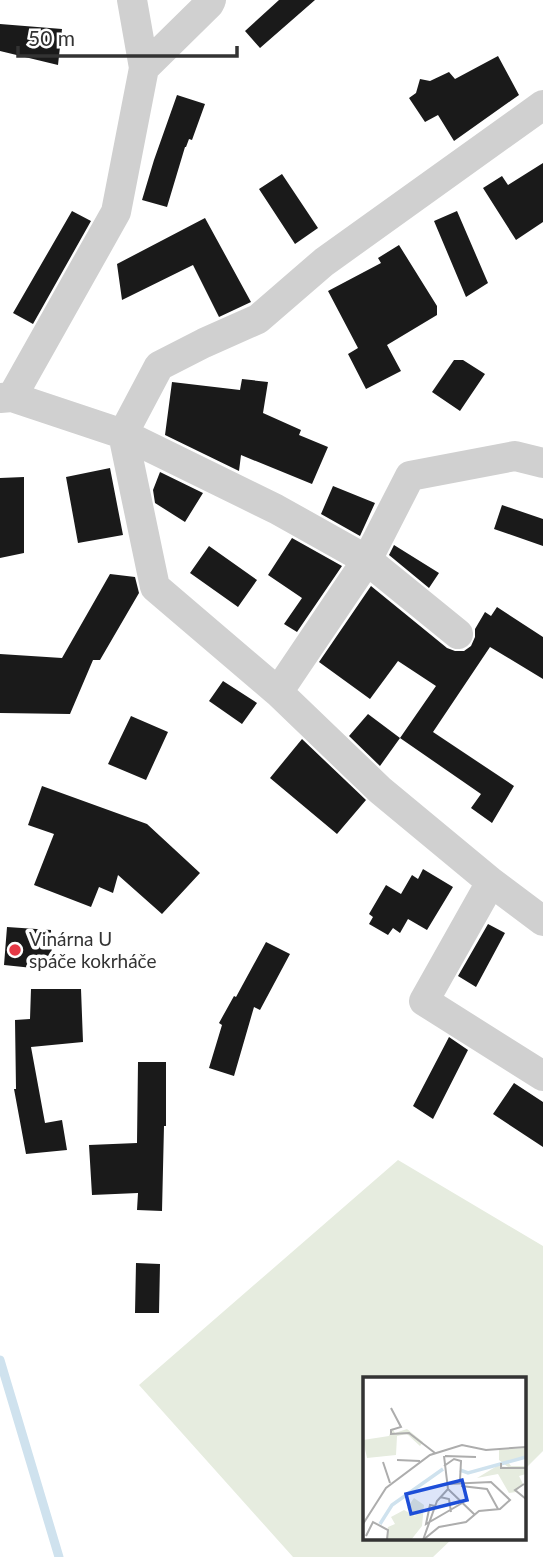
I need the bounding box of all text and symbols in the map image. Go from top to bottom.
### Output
scale bar [18,14,236,58]
text: 50 m [28,25,75,50]
place label: Vinárna U spáče kokrháče [29,927,157,972]
marker: Vinárna U spáče kokrháče [7,942,23,958]
inset map [363,1377,526,1540]

